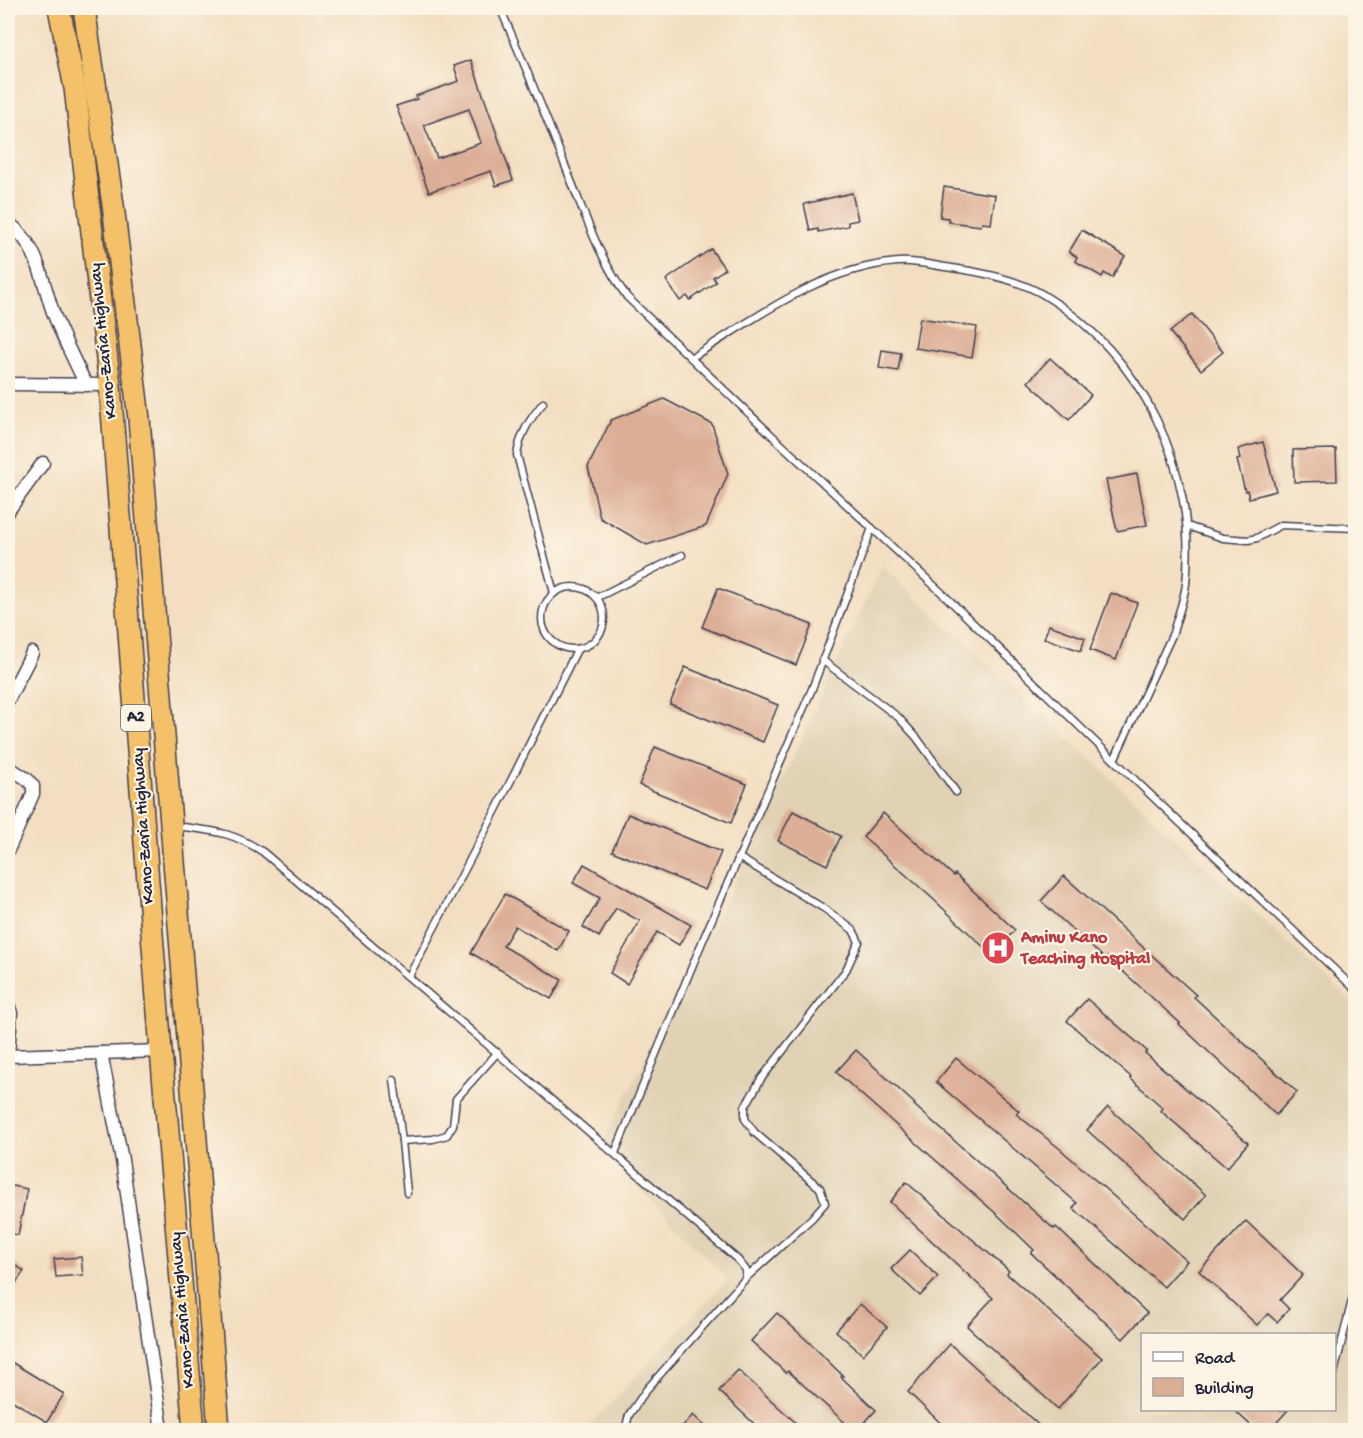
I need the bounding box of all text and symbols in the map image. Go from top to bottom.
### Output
street label: Kano-Zaria Highway [85,262,123,420]
road number: A2 [121,705,151,731]
street label: Kano-Zaria Highway [128,747,160,905]
place label: Aminu Kano Teaching Hospital [1019,928,1150,970]
hospital icon: Aminu Kano Teaching Hospital [980,930,1016,966]
street label: Kano-Zaria Highway [166,1231,200,1389]
legend [1141,1333,1336,1411]
text: Road [1195,1349,1236,1370]
text: Building [1194,1379,1254,1400]

